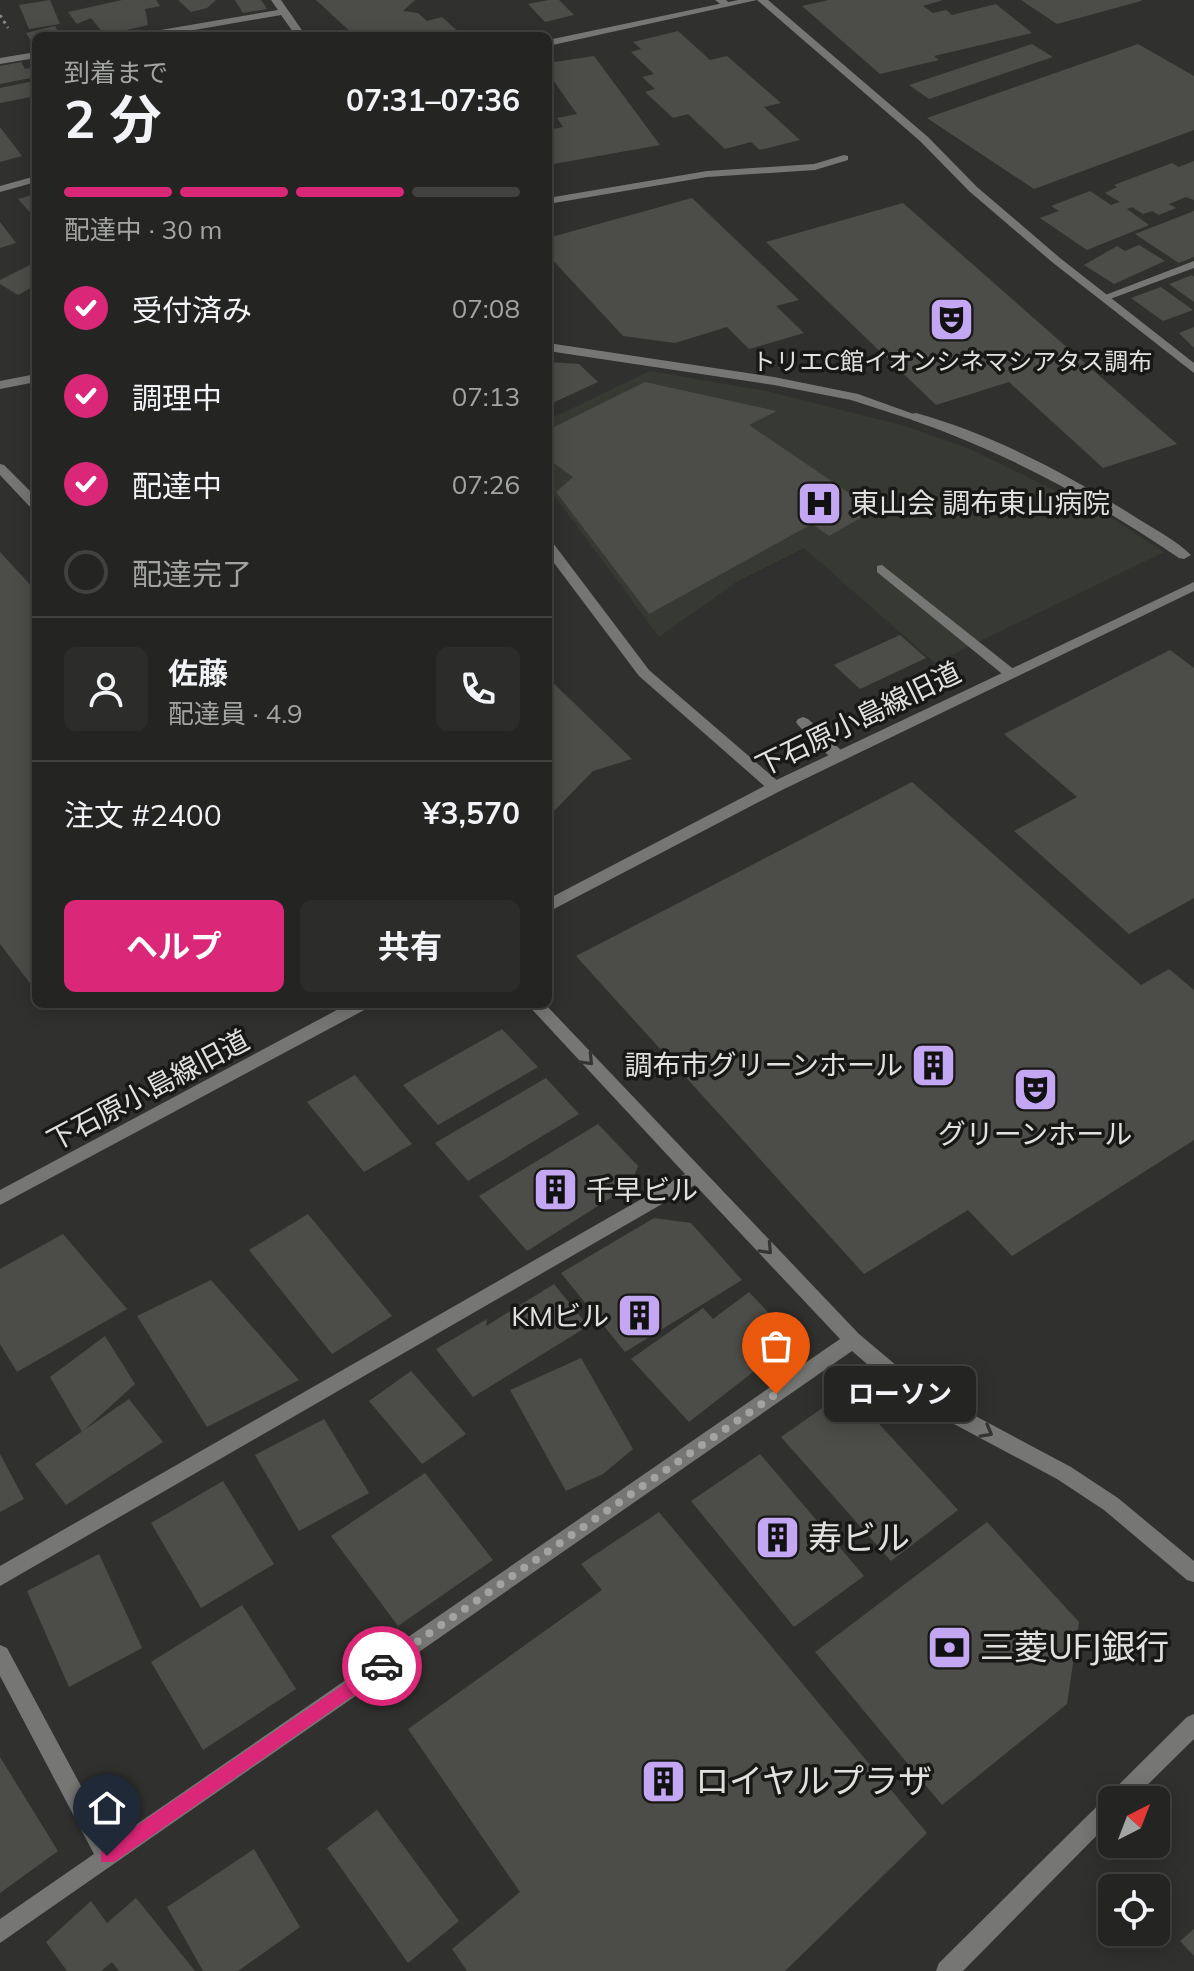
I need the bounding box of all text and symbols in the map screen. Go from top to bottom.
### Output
text: 到着まで [64,56,168,89]
text: 07:31–07:36 [346,81,520,119]
text: 2 分 [64,86,161,151]
text: 配達中 · 30 m [64,213,222,246]
icon: check [64,286,108,330]
text: 受付済み [132,291,252,329]
text: 07:08 [452,292,520,325]
theatre icon: トリエC館イオンシネマシアタス調布 [928,296,976,344]
place label: トリエC館イオンシネマシアタス調布 [752,346,1152,376]
icon: check [64,374,108,418]
text: 調理中 [132,379,222,417]
text: 07:13 [452,380,520,413]
icon: check [64,462,108,506]
text: 配達中 [132,467,222,505]
text: 07:26 [452,468,520,501]
hospital icon: 東山会 調布東山病院 [796,479,844,527]
place label: 東山会 調布東山病院 [851,485,1110,520]
text: 配達完了 [132,555,252,593]
button: person [64,647,148,731]
button: phone [436,647,520,731]
text: 佐藤 [168,654,228,692]
street label: 下石原小島線旧道 [749,654,966,783]
text: 配達員 · 4.9 [168,697,303,730]
text: ¥3,570 [423,794,520,832]
text: 注文 #2400 [64,796,222,834]
button: ヘルプ [64,900,284,992]
button: 共有 [300,900,520,992]
street label: 下石原小島線旧道 [41,1022,255,1158]
building icon: 調布市グリーンホール [910,1041,958,1089]
place label: 調布市グリーンホール [624,1047,903,1082]
one-way arrow [579,1051,594,1065]
theatre icon: グリーンホール [1011,1065,1059,1113]
place label: グリーンホール [938,1116,1132,1151]
building icon: 千早ビル [531,1166,579,1214]
place label: 千早ビル [586,1172,698,1207]
one-way arrow [758,1240,773,1254]
building icon: KMビル [616,1292,664,1340]
place label: KMビル [511,1298,609,1333]
pin [742,1312,810,1394]
icon: bag [754,1324,798,1368]
callout: ローソン [824,1366,976,1422]
text: ローソン [848,1377,952,1410]
one-way arrow [978,1422,992,1438]
building icon: 寿ビル [753,1514,801,1562]
place label: 寿ビル [808,1516,910,1559]
bank icon: 三菱UFJ銀行 [925,1623,973,1671]
place label: 三菱UFJ銀行 [980,1625,1169,1668]
courier [342,1626,422,1706]
icon: car [360,1644,404,1688]
building icon: ロイヤルプラザ [640,1757,688,1805]
place label: ロイヤルプラザ [695,1759,932,1802]
pin [73,1774,141,1856]
icon: home [85,1786,129,1830]
north arrow [1098,1786,1170,1858]
map controls [1098,1786,1170,1946]
button: locate [1098,1874,1170,1946]

